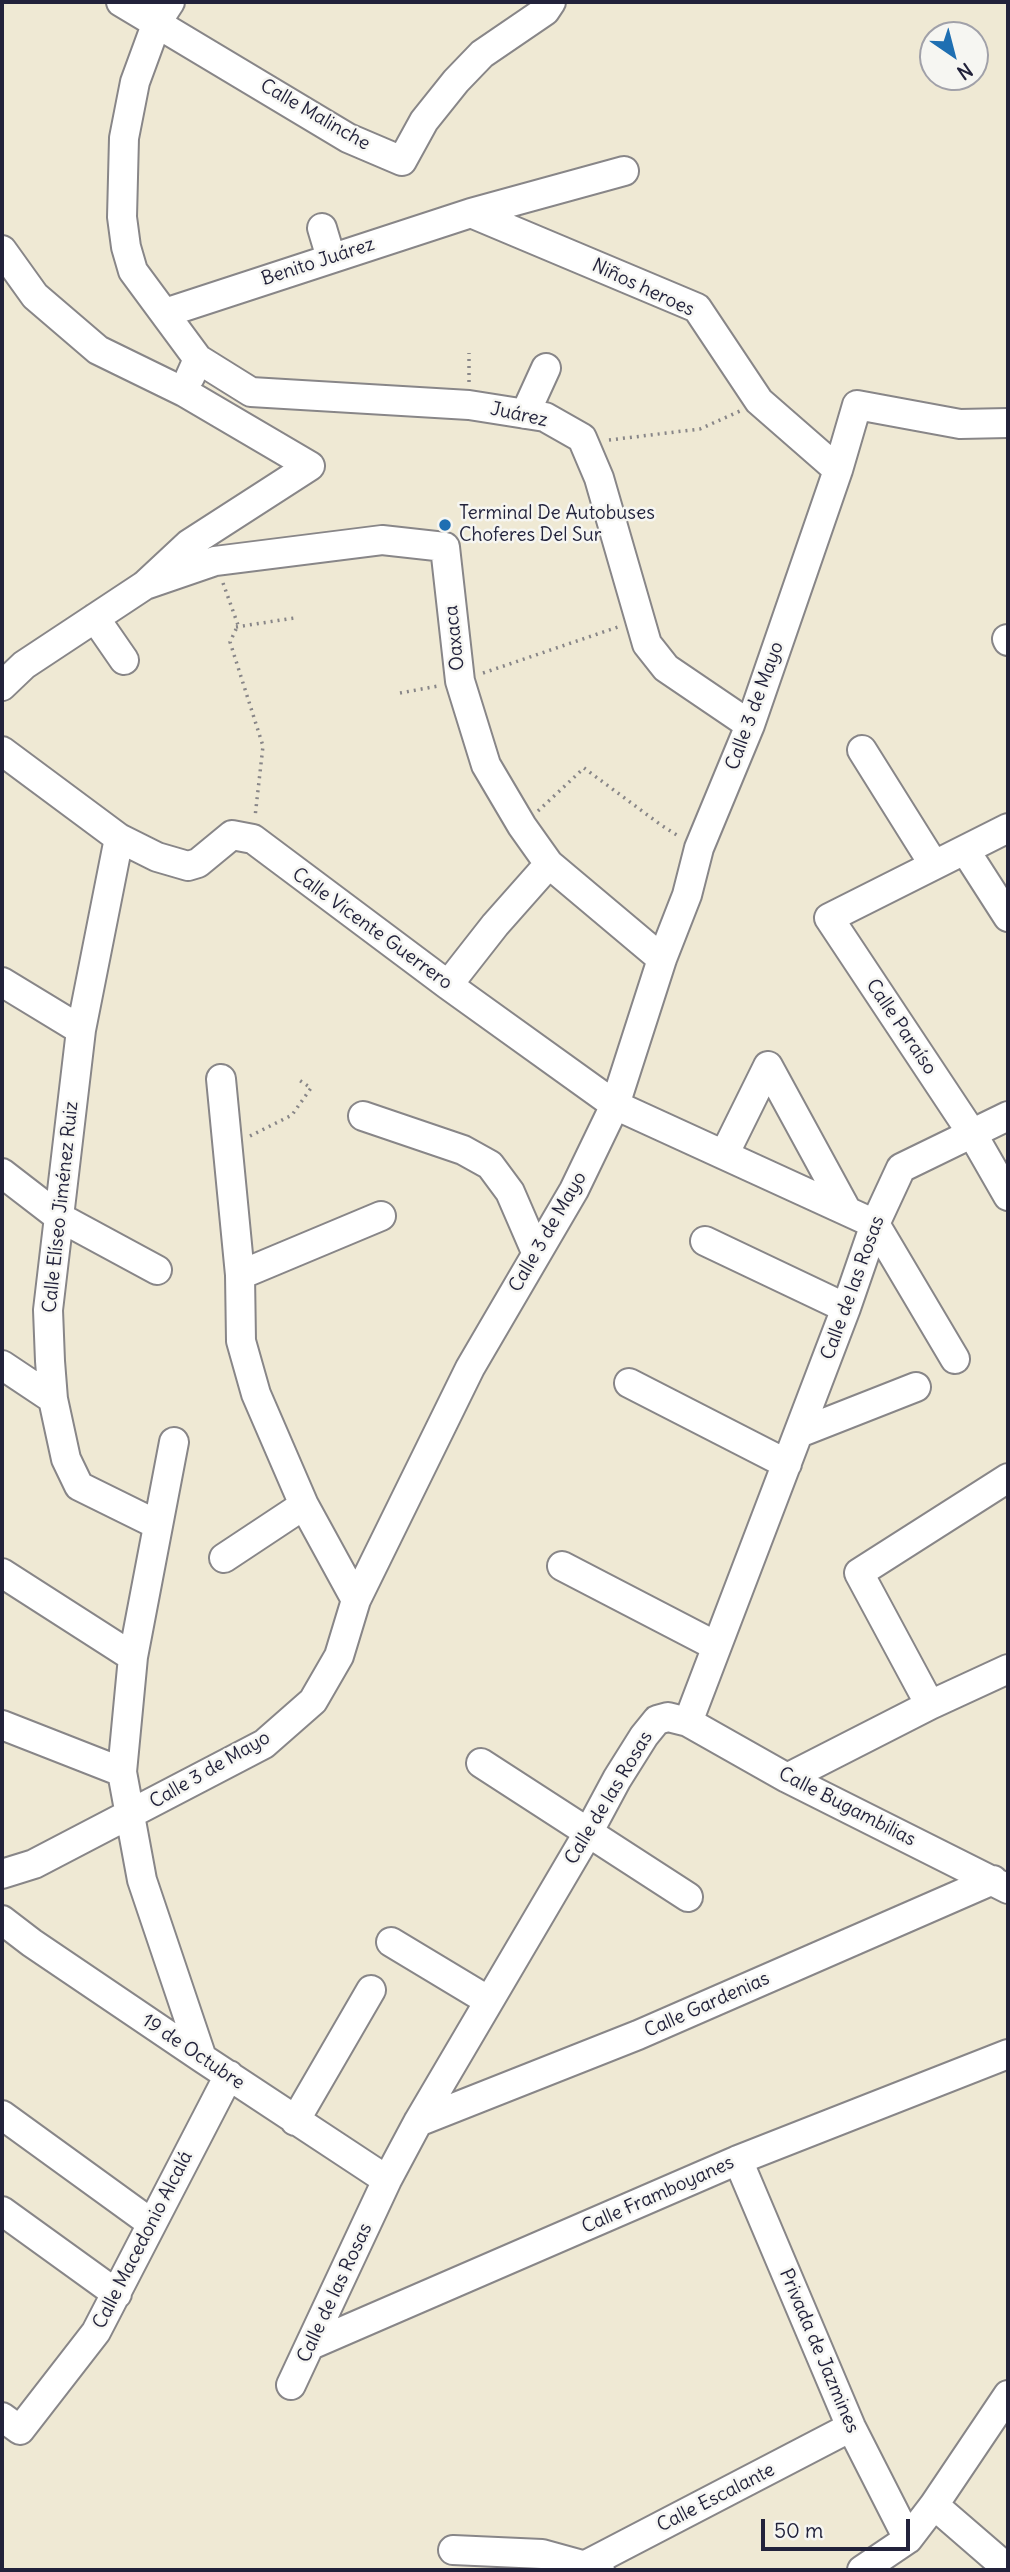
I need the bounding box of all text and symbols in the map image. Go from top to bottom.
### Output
north arrow [919,21,989,91]
text: N [953,58,977,85]
street label: Calle Malinche [256,74,374,156]
street label: Benito Juárez [259,233,377,291]
street label: Niños heroes [588,254,698,322]
street label: Juárez [488,398,550,432]
place label: Terminal De Autobuses Choferes Del Sur [459,503,655,547]
marker: Terminal De Autobuses Choferes Del Sur [437,517,453,533]
street label: Oaxaca [440,604,470,672]
street label: Calle 3 de Mayo [721,639,789,773]
street label: Calle Vicente Guerrero [287,863,457,995]
street label: Calle Paraíso [861,975,941,1079]
street label: Calle Elíseo Jiménez Ruiz [39,1100,83,1314]
street label: Calle 3 de Mayo [504,1168,592,1296]
street label: Calle de las Rosas [816,1213,890,1363]
street label: Calle 3 de Mayo [146,1726,274,1814]
street label: Calle de las Rosas [560,1727,658,1869]
street label: Calle Bugambilias [775,1763,919,1851]
street label: Calle Gardenias [641,1967,773,2043]
street label: 19 de Octubre [137,2009,249,2095]
street label: Calle Macedonio Alcalá [88,2147,198,2333]
street label: Calle Framboyanes [578,2151,738,2239]
street label: Calle de las Rosas [293,2220,377,2366]
street label: Privada de Jazmines [774,2266,864,2436]
street label: Calle Escalante [653,2459,779,2537]
scale bar [765,2506,914,2550]
text: 50 m [774,2517,823,2544]

